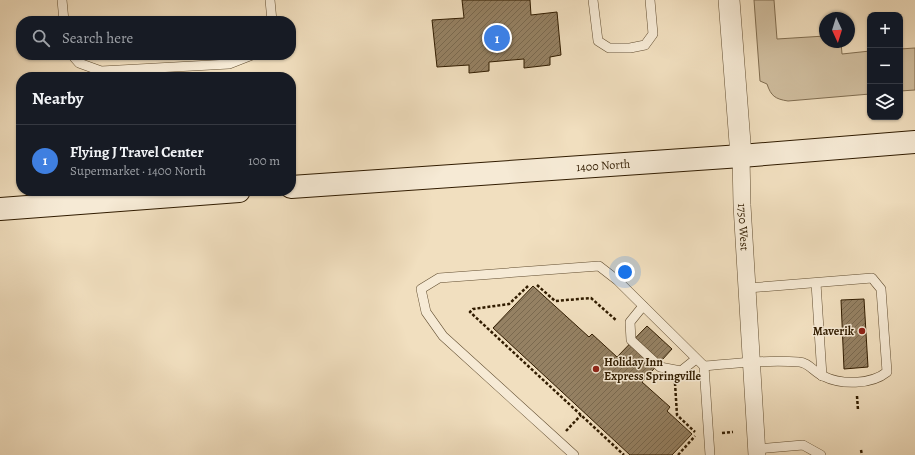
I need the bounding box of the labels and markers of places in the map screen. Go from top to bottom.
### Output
pin: 1 [484,23,510,53]
place label: Maverik [813,323,855,339]
marker: Maverik [857,326,867,336]
place label: Holiday Inn Express Springville [604,354,701,384]
marker: Holiday Inn Express Springville [591,364,601,374]

